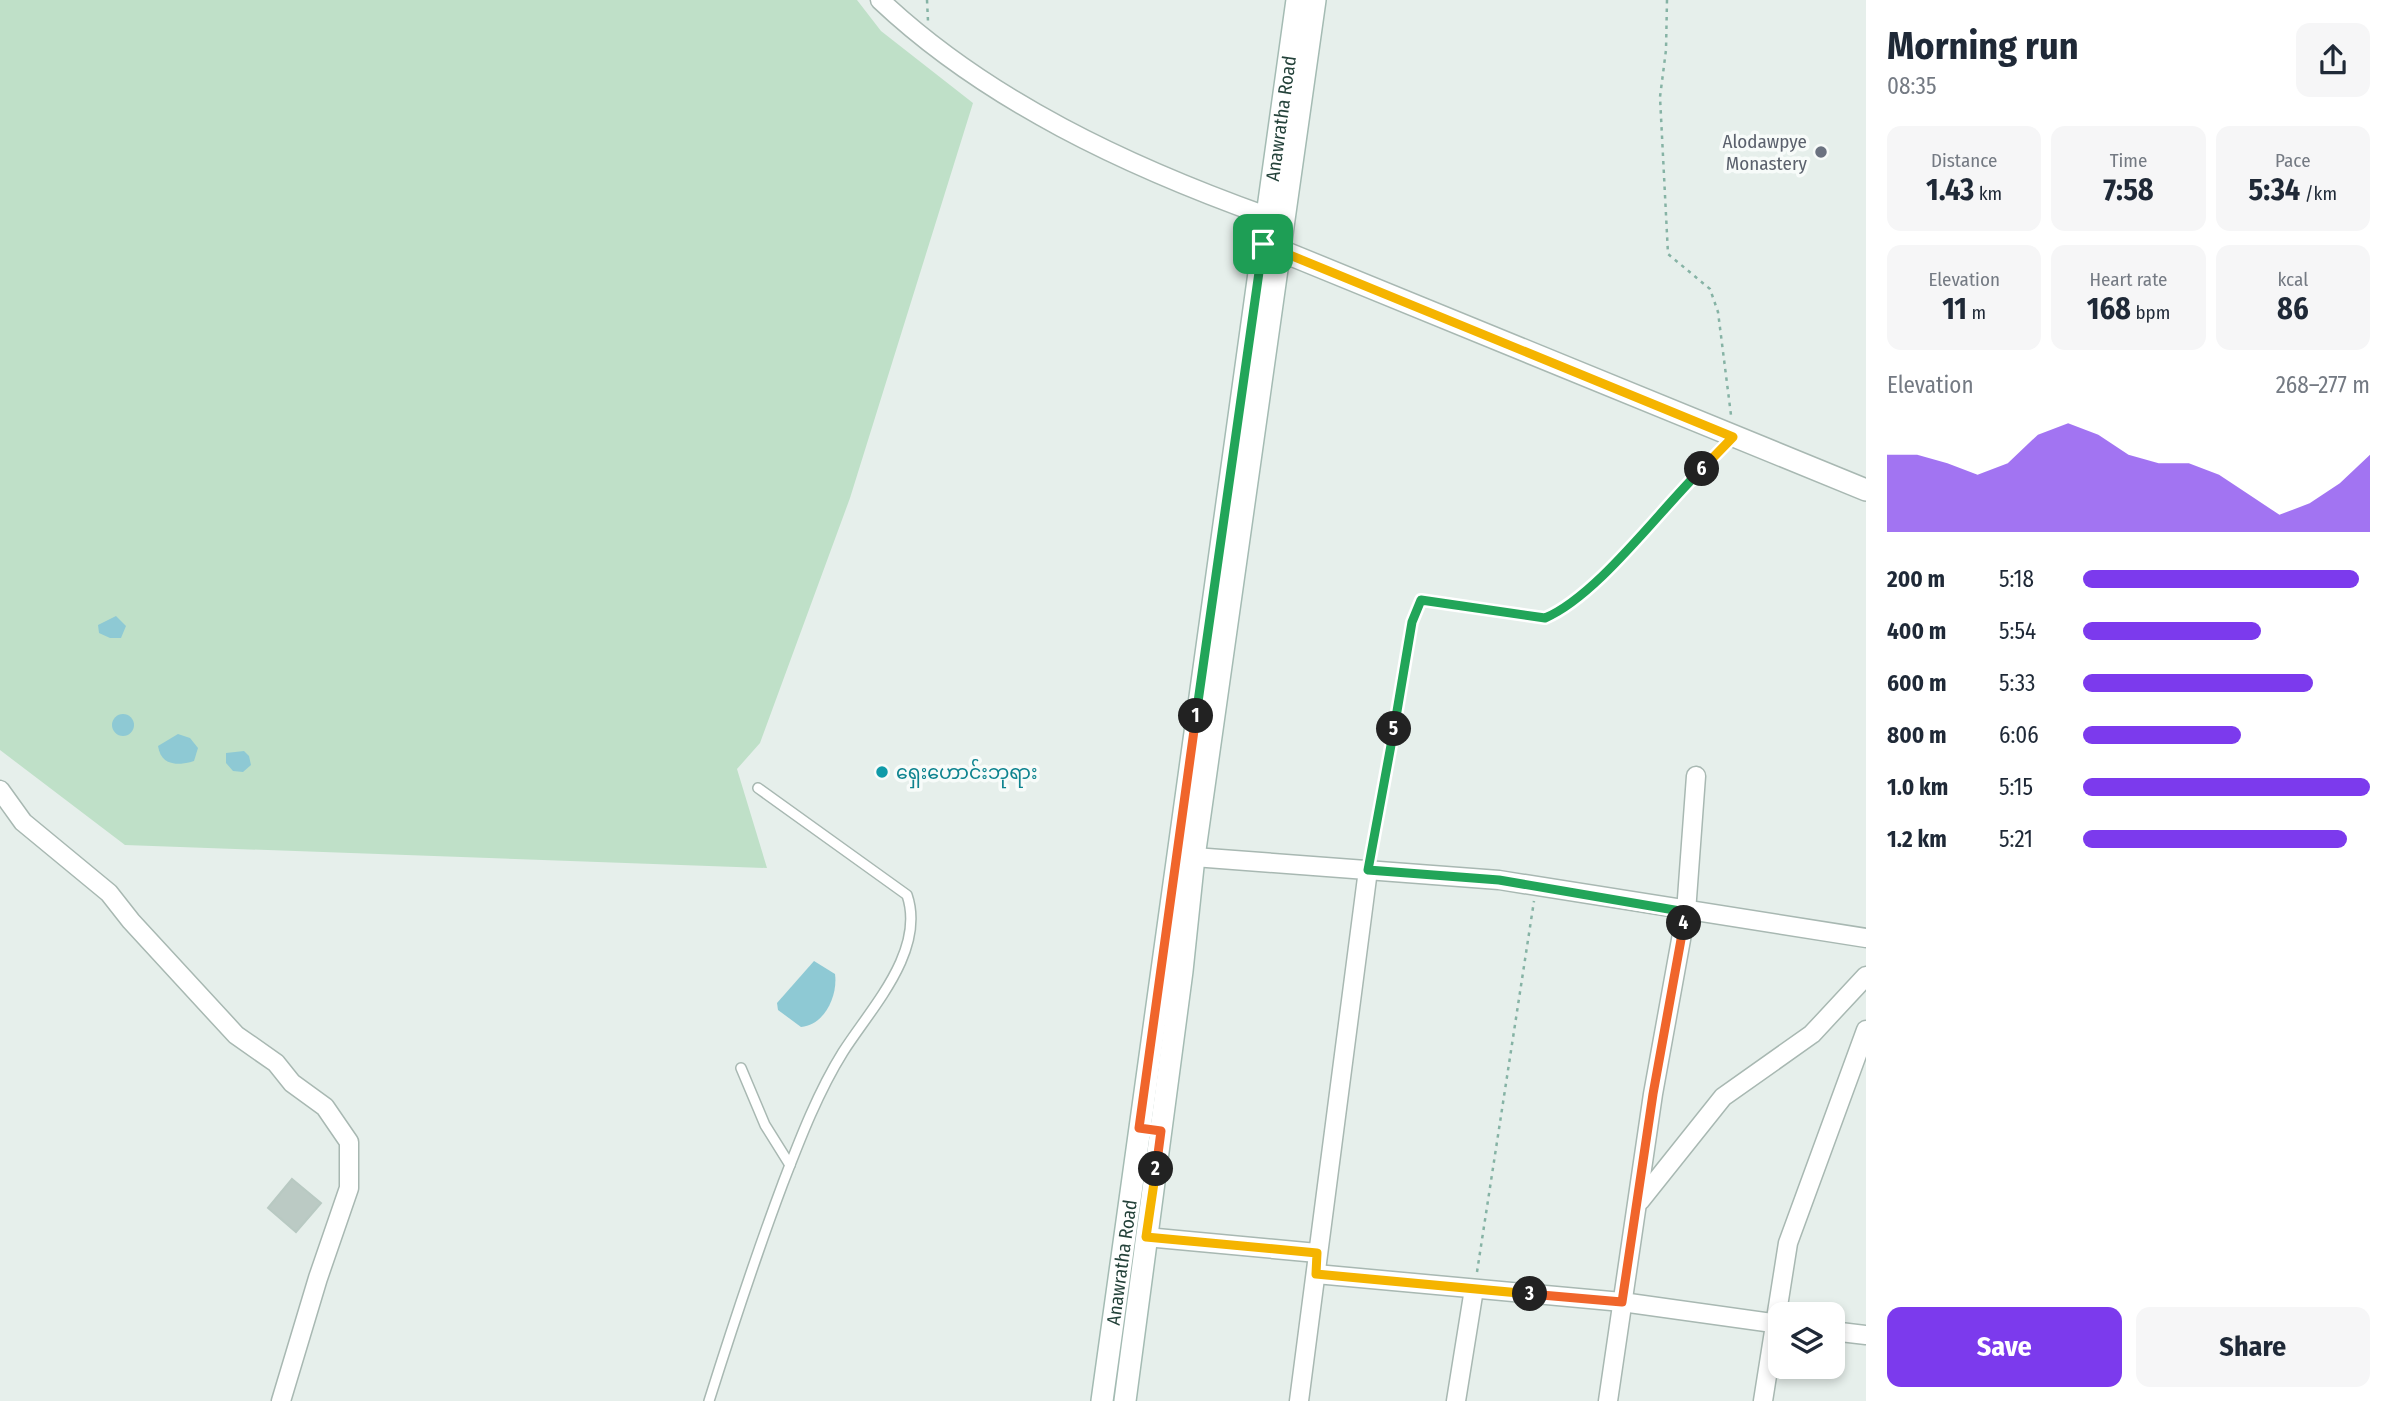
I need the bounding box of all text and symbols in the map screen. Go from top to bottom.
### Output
text: Morning run [1887,23,2079,69]
button: share [2296,23,2370,97]
street label: Anawratha Road [1260,54,1301,183]
text: 08:35 [1887,72,1937,100]
place label: Alodawpye Monastery [1722,130,1808,175]
marker: Alodawpye Monastery [1813,144,1829,160]
text: Distance [1931,149,1997,172]
text: Time [2110,149,2147,172]
text: Pace [2275,149,2311,172]
text: 1.43 [1926,172,1974,208]
text: 7:58 [2103,172,2154,208]
text: 5:34 [2249,172,2300,208]
text: km [1974,182,2002,205]
text: /km [2300,182,2337,205]
pin [1233,214,1293,274]
icon: arrive [1244,225,1282,263]
text: Elevation [1928,268,2000,291]
text: Heart rate [2089,268,2168,291]
text: kcal [2277,268,2308,291]
text: 11 [1942,291,1967,327]
text: 168 [2087,291,2131,327]
text: 86 [2277,291,2309,327]
text: m [1967,301,1986,324]
text: bpm [2131,301,2170,324]
text: Elevation [1887,371,1974,399]
text: 268–277 m [2276,371,2370,399]
pin: 6 [1684,452,1720,486]
text: 6 [1697,457,1706,480]
text: 200 m [1887,565,1945,593]
text: 5:18 [1999,565,2034,593]
text: 400 m [1887,617,1946,645]
text: 5:54 [1999,617,2036,645]
text: 600 m [1887,669,1946,697]
text: 5:33 [1999,669,2035,697]
pin: 1 [1178,698,1214,734]
text: 1 [1191,704,1200,727]
pin: 5 [1376,712,1412,746]
text: 5 [1389,717,1398,740]
text: 800 m [1887,721,1947,749]
text: 6:06 [1999,721,2039,749]
place label: ရှေးဟောင်းဘုရား [896,758,1038,789]
marker: ရှေးဟောင်းဘုရား [874,764,890,780]
text: 1.0 km [1887,773,1948,801]
text: 5:15 [1999,773,2033,801]
text: 1.2 km [1887,825,1947,853]
text: 5:21 [1999,825,2033,853]
pin: 4 [1666,906,1702,940]
text: 4 [1679,911,1688,934]
pin: 2 [1138,1152,1174,1186]
text: 2 [1151,1157,1160,1180]
street label: Anawratha Road [1101,1198,1141,1327]
pin: 3 [1512,1276,1548,1312]
text: 3 [1525,1282,1534,1305]
map controls [1768,1302,1845,1379]
button: layers [1768,1302,1845,1379]
button: Save [1887,1307,2122,1387]
button: Share [2136,1307,2370,1387]

